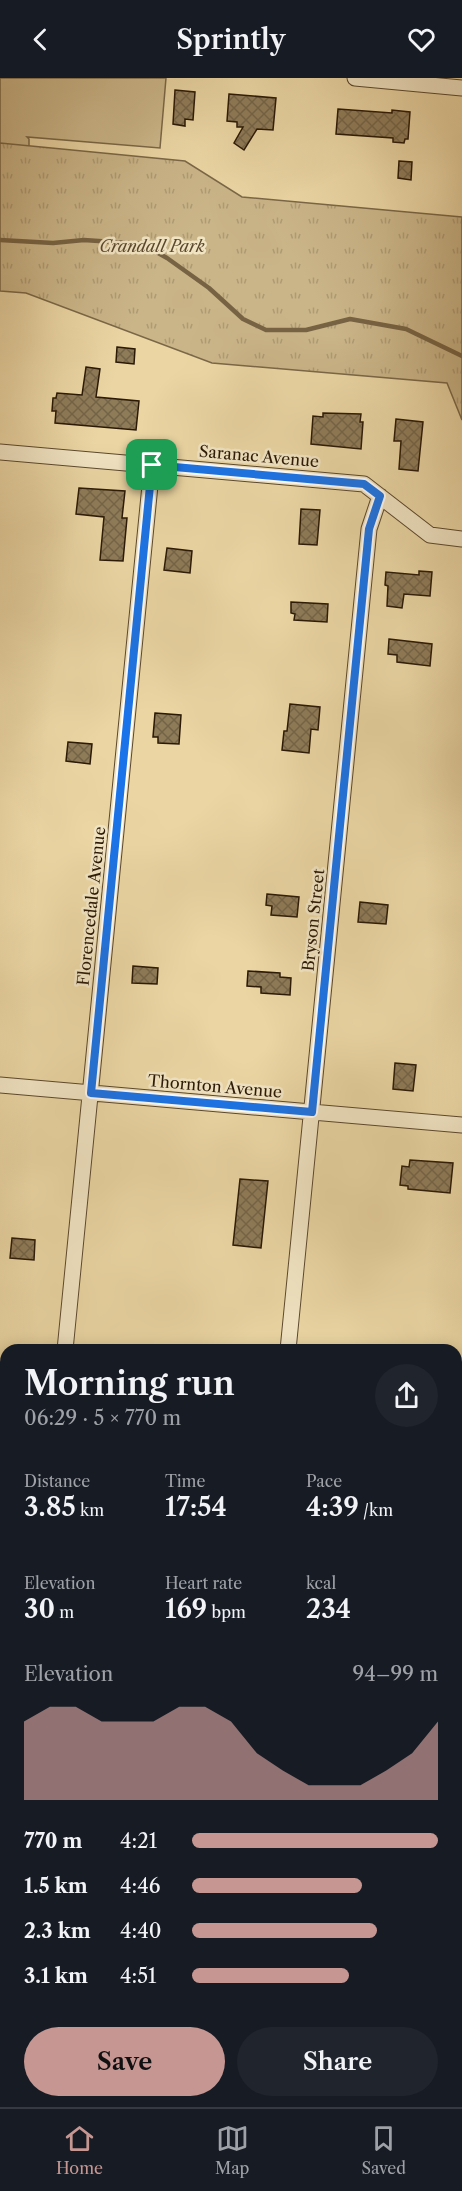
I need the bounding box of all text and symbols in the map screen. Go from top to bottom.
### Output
icon: back [24,23,57,56]
text: Sprintly [176,23,286,56]
icon: heart [405,23,438,56]
park label: Crandall Park [100,236,205,256]
pin [126,439,177,490]
street label: Saranac Avenue [198,441,320,471]
icon: arrive [135,448,168,481]
street label: Florencedale Avenue [73,825,109,987]
street label: Bryson Street [298,867,328,972]
street label: Thornton Avenue [147,1070,283,1102]
text: Morning run [24,1363,235,1404]
button: share [375,1364,438,1427]
text: 06:29 · 5 × 770 m [24,1406,181,1430]
text: Distance [24,1471,90,1491]
text: Time [165,1471,205,1491]
text: Pace [306,1471,342,1491]
text: 3.85 [24,1491,76,1523]
text: 17:54 [165,1491,227,1523]
text: 4:39 [306,1491,359,1523]
text: km [76,1500,104,1520]
text: /km [359,1500,393,1520]
text: Elevation [24,1573,95,1593]
text: Heart rate [165,1573,242,1593]
text: kcal [306,1573,336,1593]
text: 30 [24,1593,55,1625]
text: 169 [165,1593,207,1625]
text: 234 [306,1593,351,1625]
text: m [55,1602,74,1622]
text: bpm [207,1602,246,1622]
text: Elevation [24,1662,113,1686]
text: 94–99 m [352,1662,438,1686]
text: 770 m [24,1829,83,1853]
text: 4:21 [120,1829,157,1853]
text: 1.5 km [24,1874,88,1898]
text: 4:46 [120,1874,160,1898]
text: 2.3 km [24,1919,91,1943]
text: 4:40 [120,1919,161,1943]
text: 3.1 km [24,1964,88,1988]
text: 4:51 [120,1964,156,1988]
button: Save [24,2027,225,2096]
button: Share [237,2027,438,2096]
tab: Home [56,2122,103,2178]
tab: Map [215,2122,249,2178]
tab: Saved [362,2122,406,2178]

